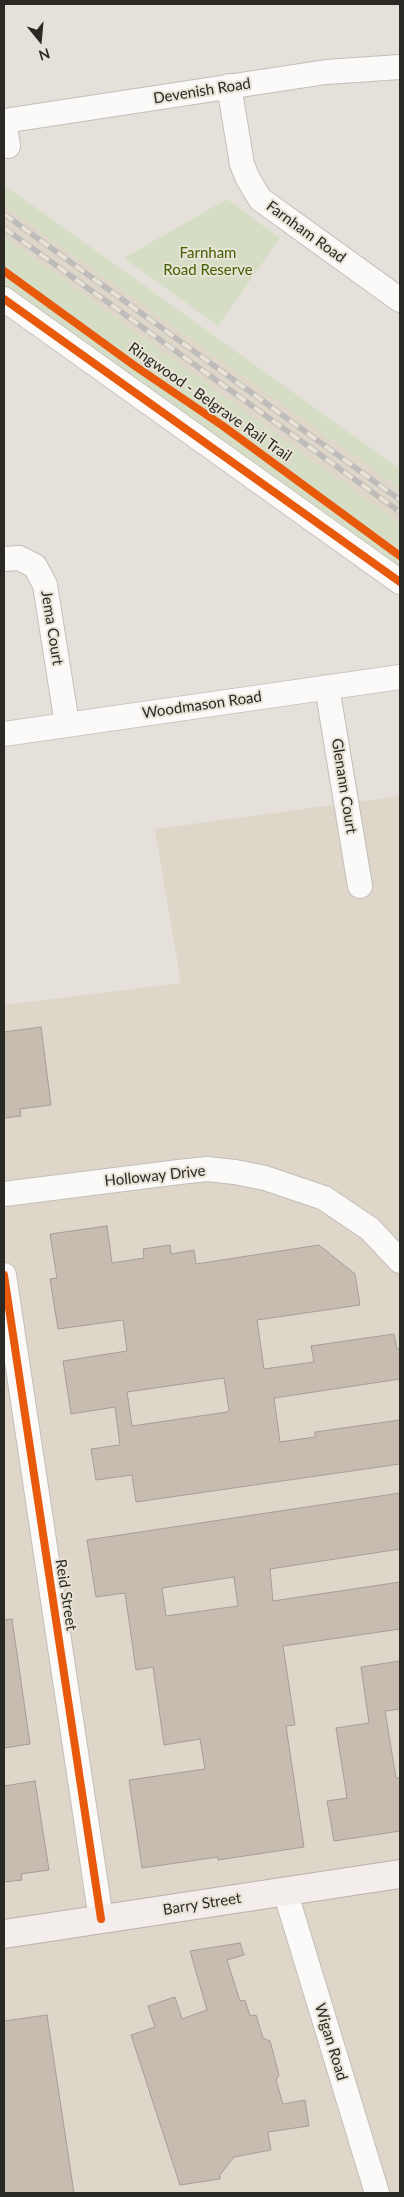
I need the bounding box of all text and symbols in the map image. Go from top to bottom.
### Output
north arrow [15,15,65,65]
text: N [37,45,52,65]
street label: Devenish Road [152,74,252,108]
street label: Farnham Road [263,197,349,267]
park label: Farnham Road Reserve [163,244,253,279]
street label: Ringwood - Belgrave Rail Trail [125,339,295,465]
street label: Jema Court [37,589,67,667]
street label: Woodmason Road [141,688,263,722]
street label: Glenann Court [328,737,360,835]
street label: Holloway Drive [104,1162,206,1190]
street label: Reid Street [51,1558,81,1632]
street label: Barry Street [162,1889,242,1919]
street label: Wigan Road [311,2001,351,2083]

